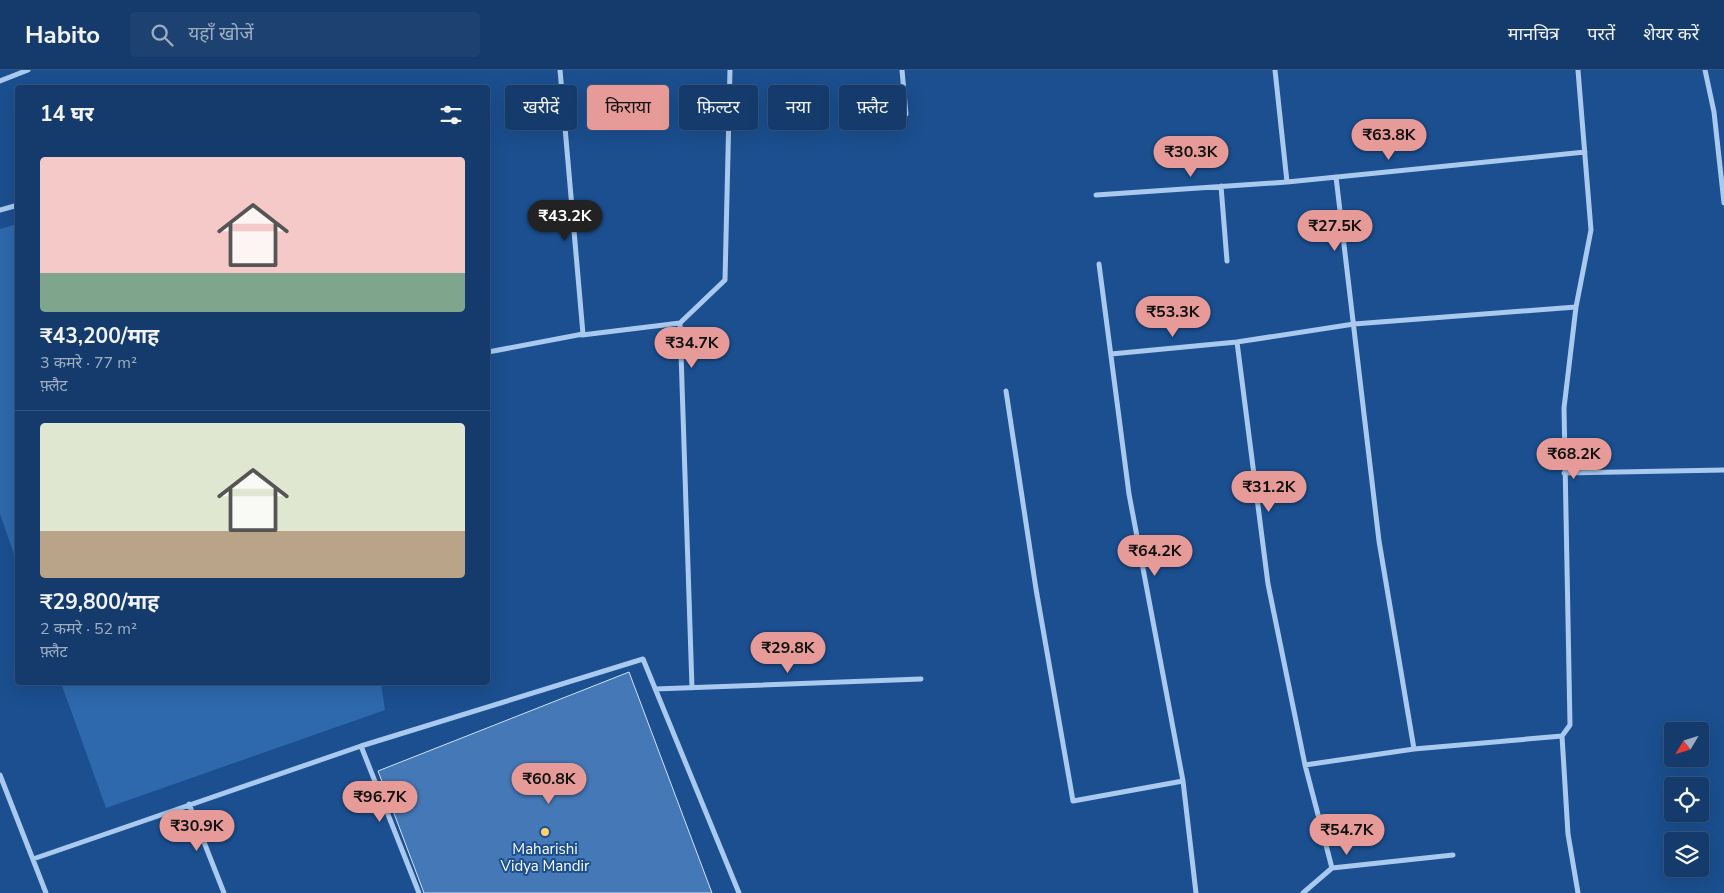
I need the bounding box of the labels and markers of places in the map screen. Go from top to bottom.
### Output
pin: ₹63.8K [1348,118,1430,161]
pin: ₹30.3K [1150,136,1232,178]
pin: ₹43.2K [524,200,606,242]
pin: ₹27.5K [1294,210,1376,252]
pin: ₹53.3K [1132,296,1214,338]
pin: ₹34.7K [651,326,733,369]
pin: ₹68.2K [1533,438,1615,480]
pin: ₹31.2K [1228,470,1310,513]
pin: ₹64.2K [1114,534,1196,577]
pin: ₹29.8K [747,632,829,674]
pin: ₹60.8K [508,762,590,805]
pin: ₹96.7K [339,780,421,823]
pin: ₹30.9K [156,810,238,852]
pin: ₹54.7K [1306,814,1388,856]
marker: Maharishi Vidya Mandir [539,826,551,838]
place label: Maharishi Vidya Mandir [500,839,590,876]

